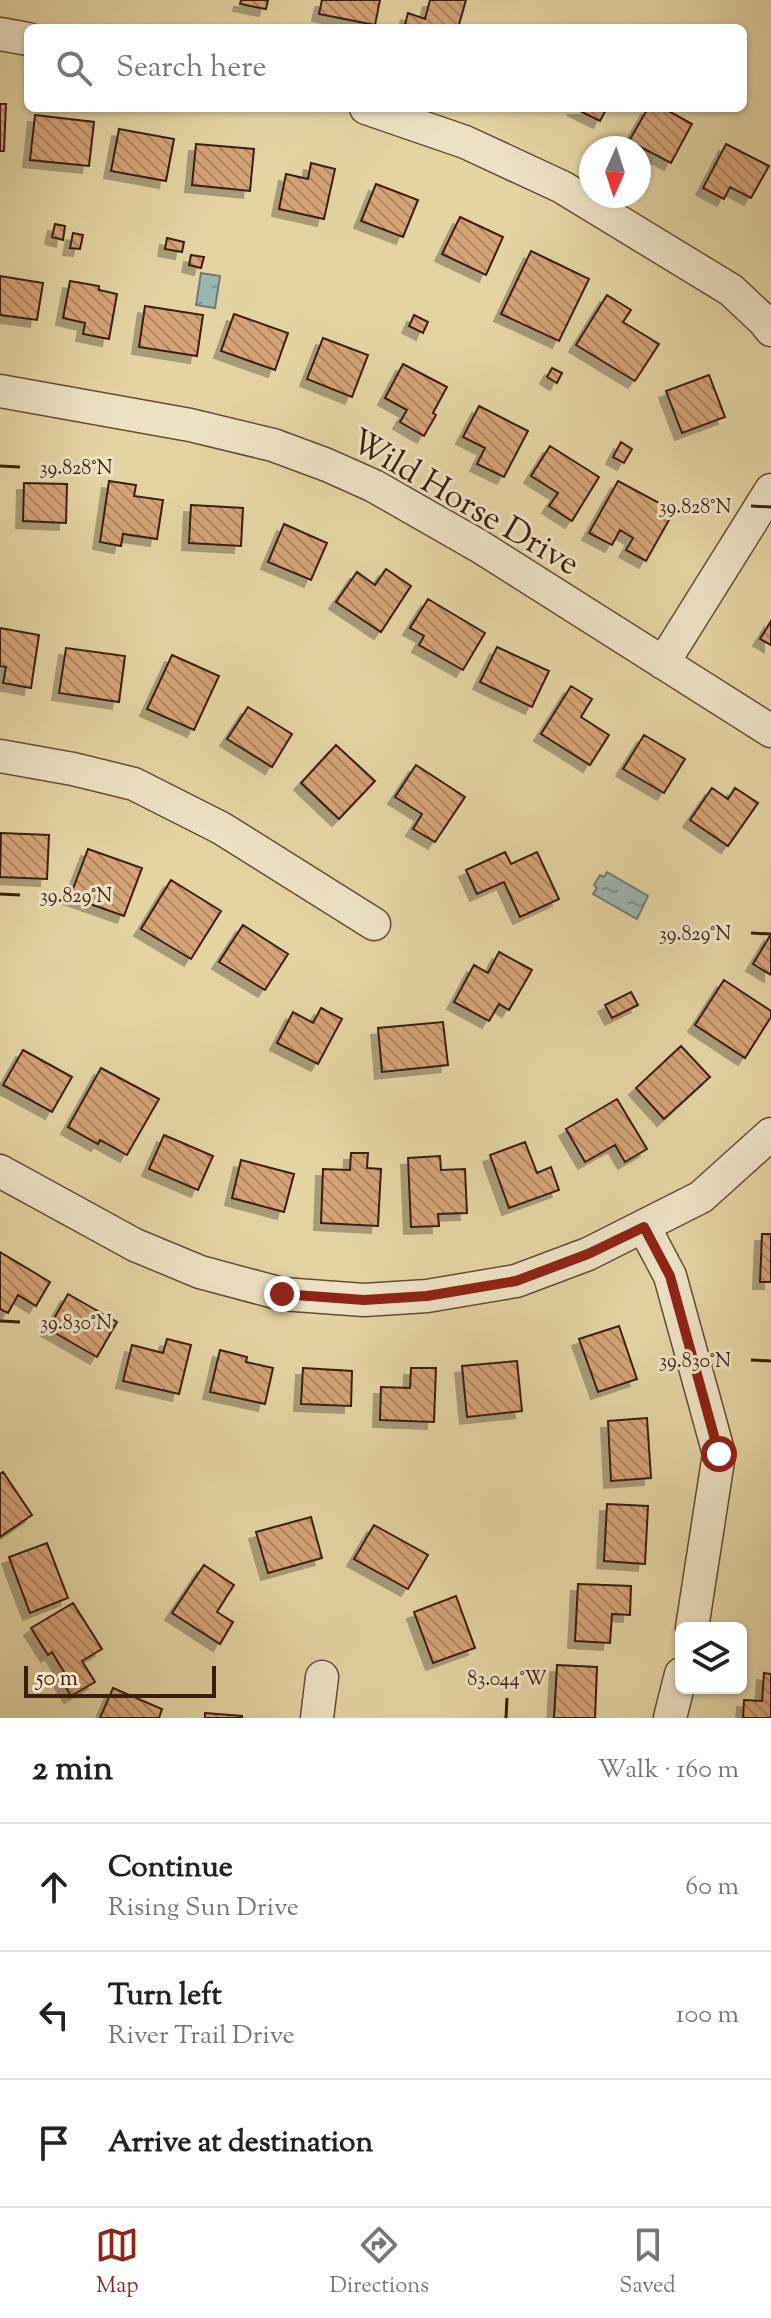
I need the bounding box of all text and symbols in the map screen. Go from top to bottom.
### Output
search box [24,24,747,112]
icon: search [52,46,96,90]
text: Search here [116,47,266,90]
north arrow [579,136,651,208]
street label: Wild Horse Drive [340,418,588,590]
text: 39.828°N [40,455,113,484]
text: 39.828°N [659,494,732,523]
text: 39.829°N [40,883,112,912]
text: 39.829°N [659,921,731,950]
route end [264,1276,300,1312]
text: 39.830°N [40,1310,112,1339]
text: 39.830°N [659,1348,731,1377]
route start [701,1436,737,1472]
map controls [675,1622,747,1694]
button: layers [675,1622,747,1694]
scale bar [24,1662,216,1698]
text: 50 m [36,1664,78,1696]
text: 83.044°W [467,1666,547,1695]
text: 2 min [32,1746,113,1795]
text: Walk · 160 m [598,1752,739,1789]
text: Continue [108,1847,233,1890]
icon: ahead [32,1865,76,1909]
text: 60 m [685,1869,739,1906]
text: Rising Sun Drive [108,1890,299,1927]
text: Turn left [108,1975,222,2018]
icon: left [32,1993,76,2037]
text: 100 m [676,1997,739,2034]
text: River Trail Drive [108,2018,295,2055]
icon: arrive [32,2121,76,2165]
text: Arrive at destination [108,2122,373,2165]
tab: Map [95,2223,139,2303]
tab: Directions [330,2223,429,2303]
tab: Saved [619,2223,676,2303]

